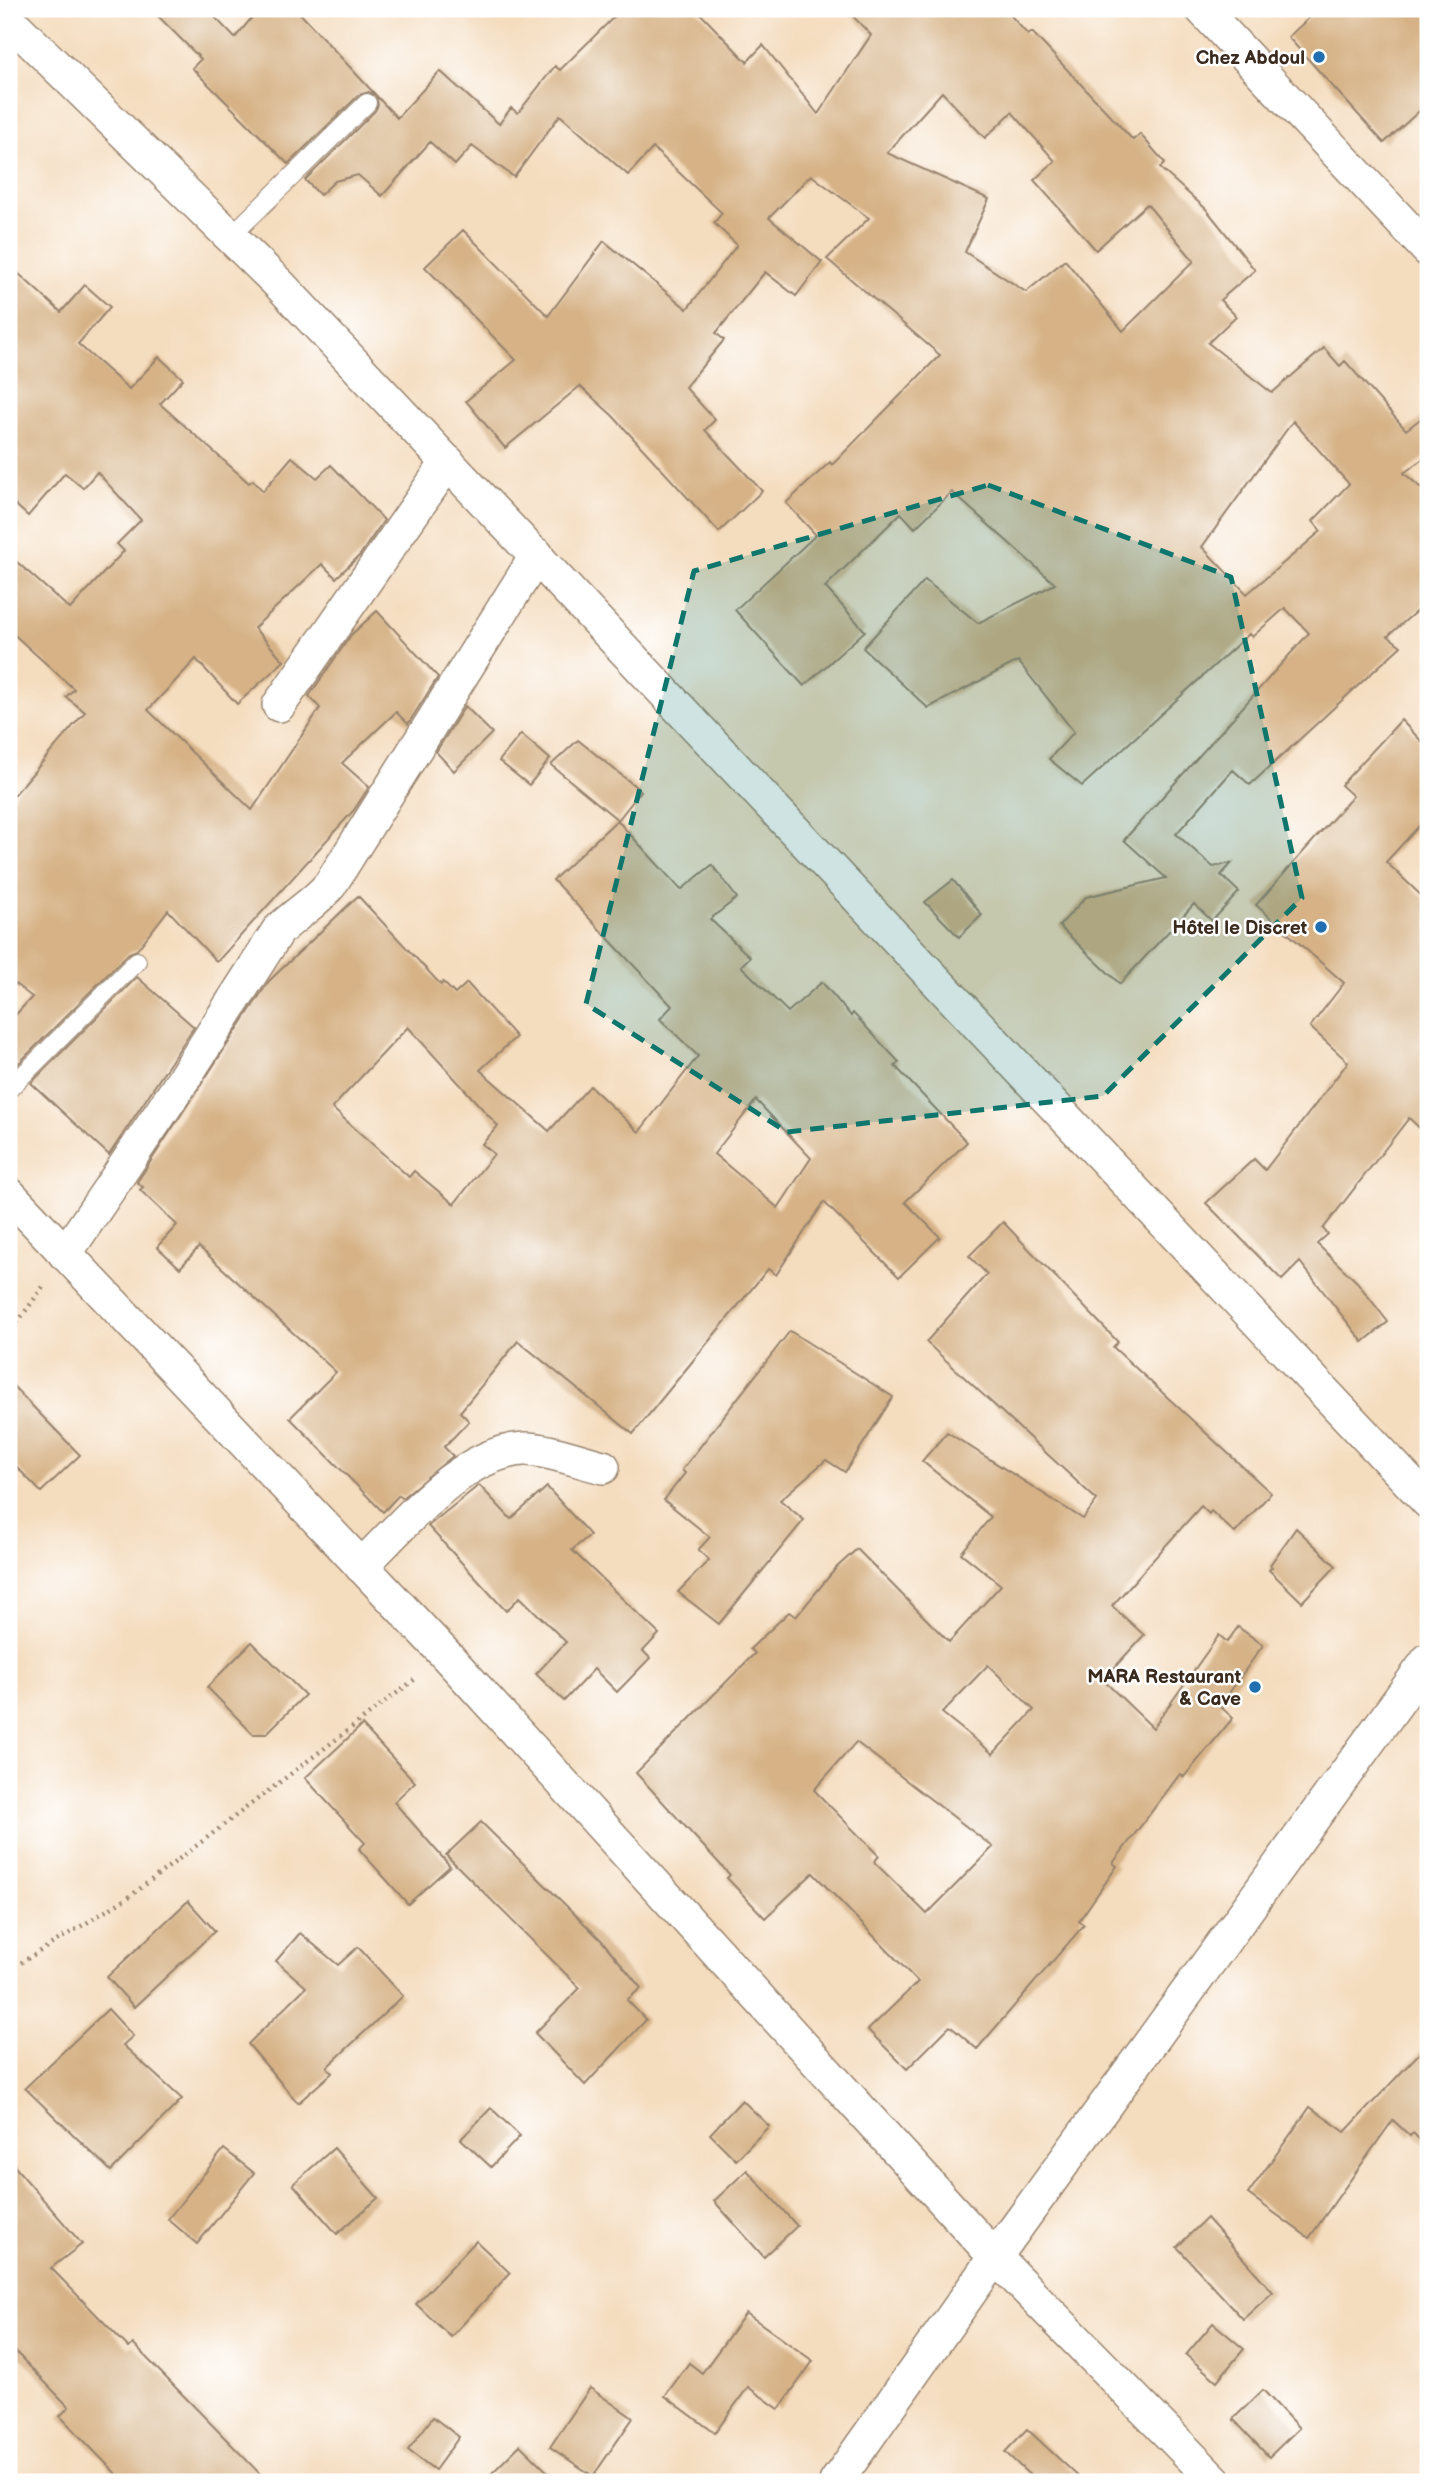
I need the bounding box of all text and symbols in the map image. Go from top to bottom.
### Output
place label: Chez Abdoul [1196,47,1305,70]
marker: Chez Abdoul [1311,49,1327,65]
place label: Hôtel le Discret [1172,917,1308,940]
marker: Hôtel le Discret [1313,919,1329,935]
place label: MARA Restaurant & Cave [1087,1666,1242,1711]
marker: MARA Restaurant & Cave [1247,1679,1263,1695]

